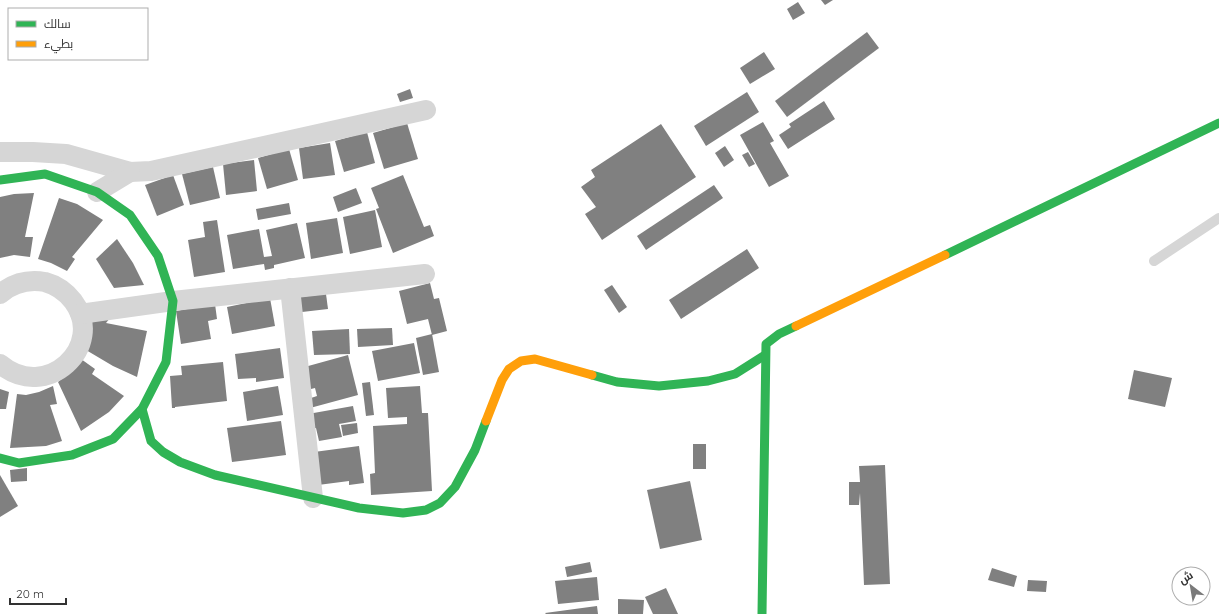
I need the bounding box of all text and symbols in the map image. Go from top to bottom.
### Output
legend [8,8,148,60]
text: سالك [44,16,71,31]
text: بطيء [44,36,73,54]
north arrow [1171,566,1211,606]
text: ش [1176,568,1196,587]
scale bar [10,580,66,606]
text: 20 m [16,586,44,601]

